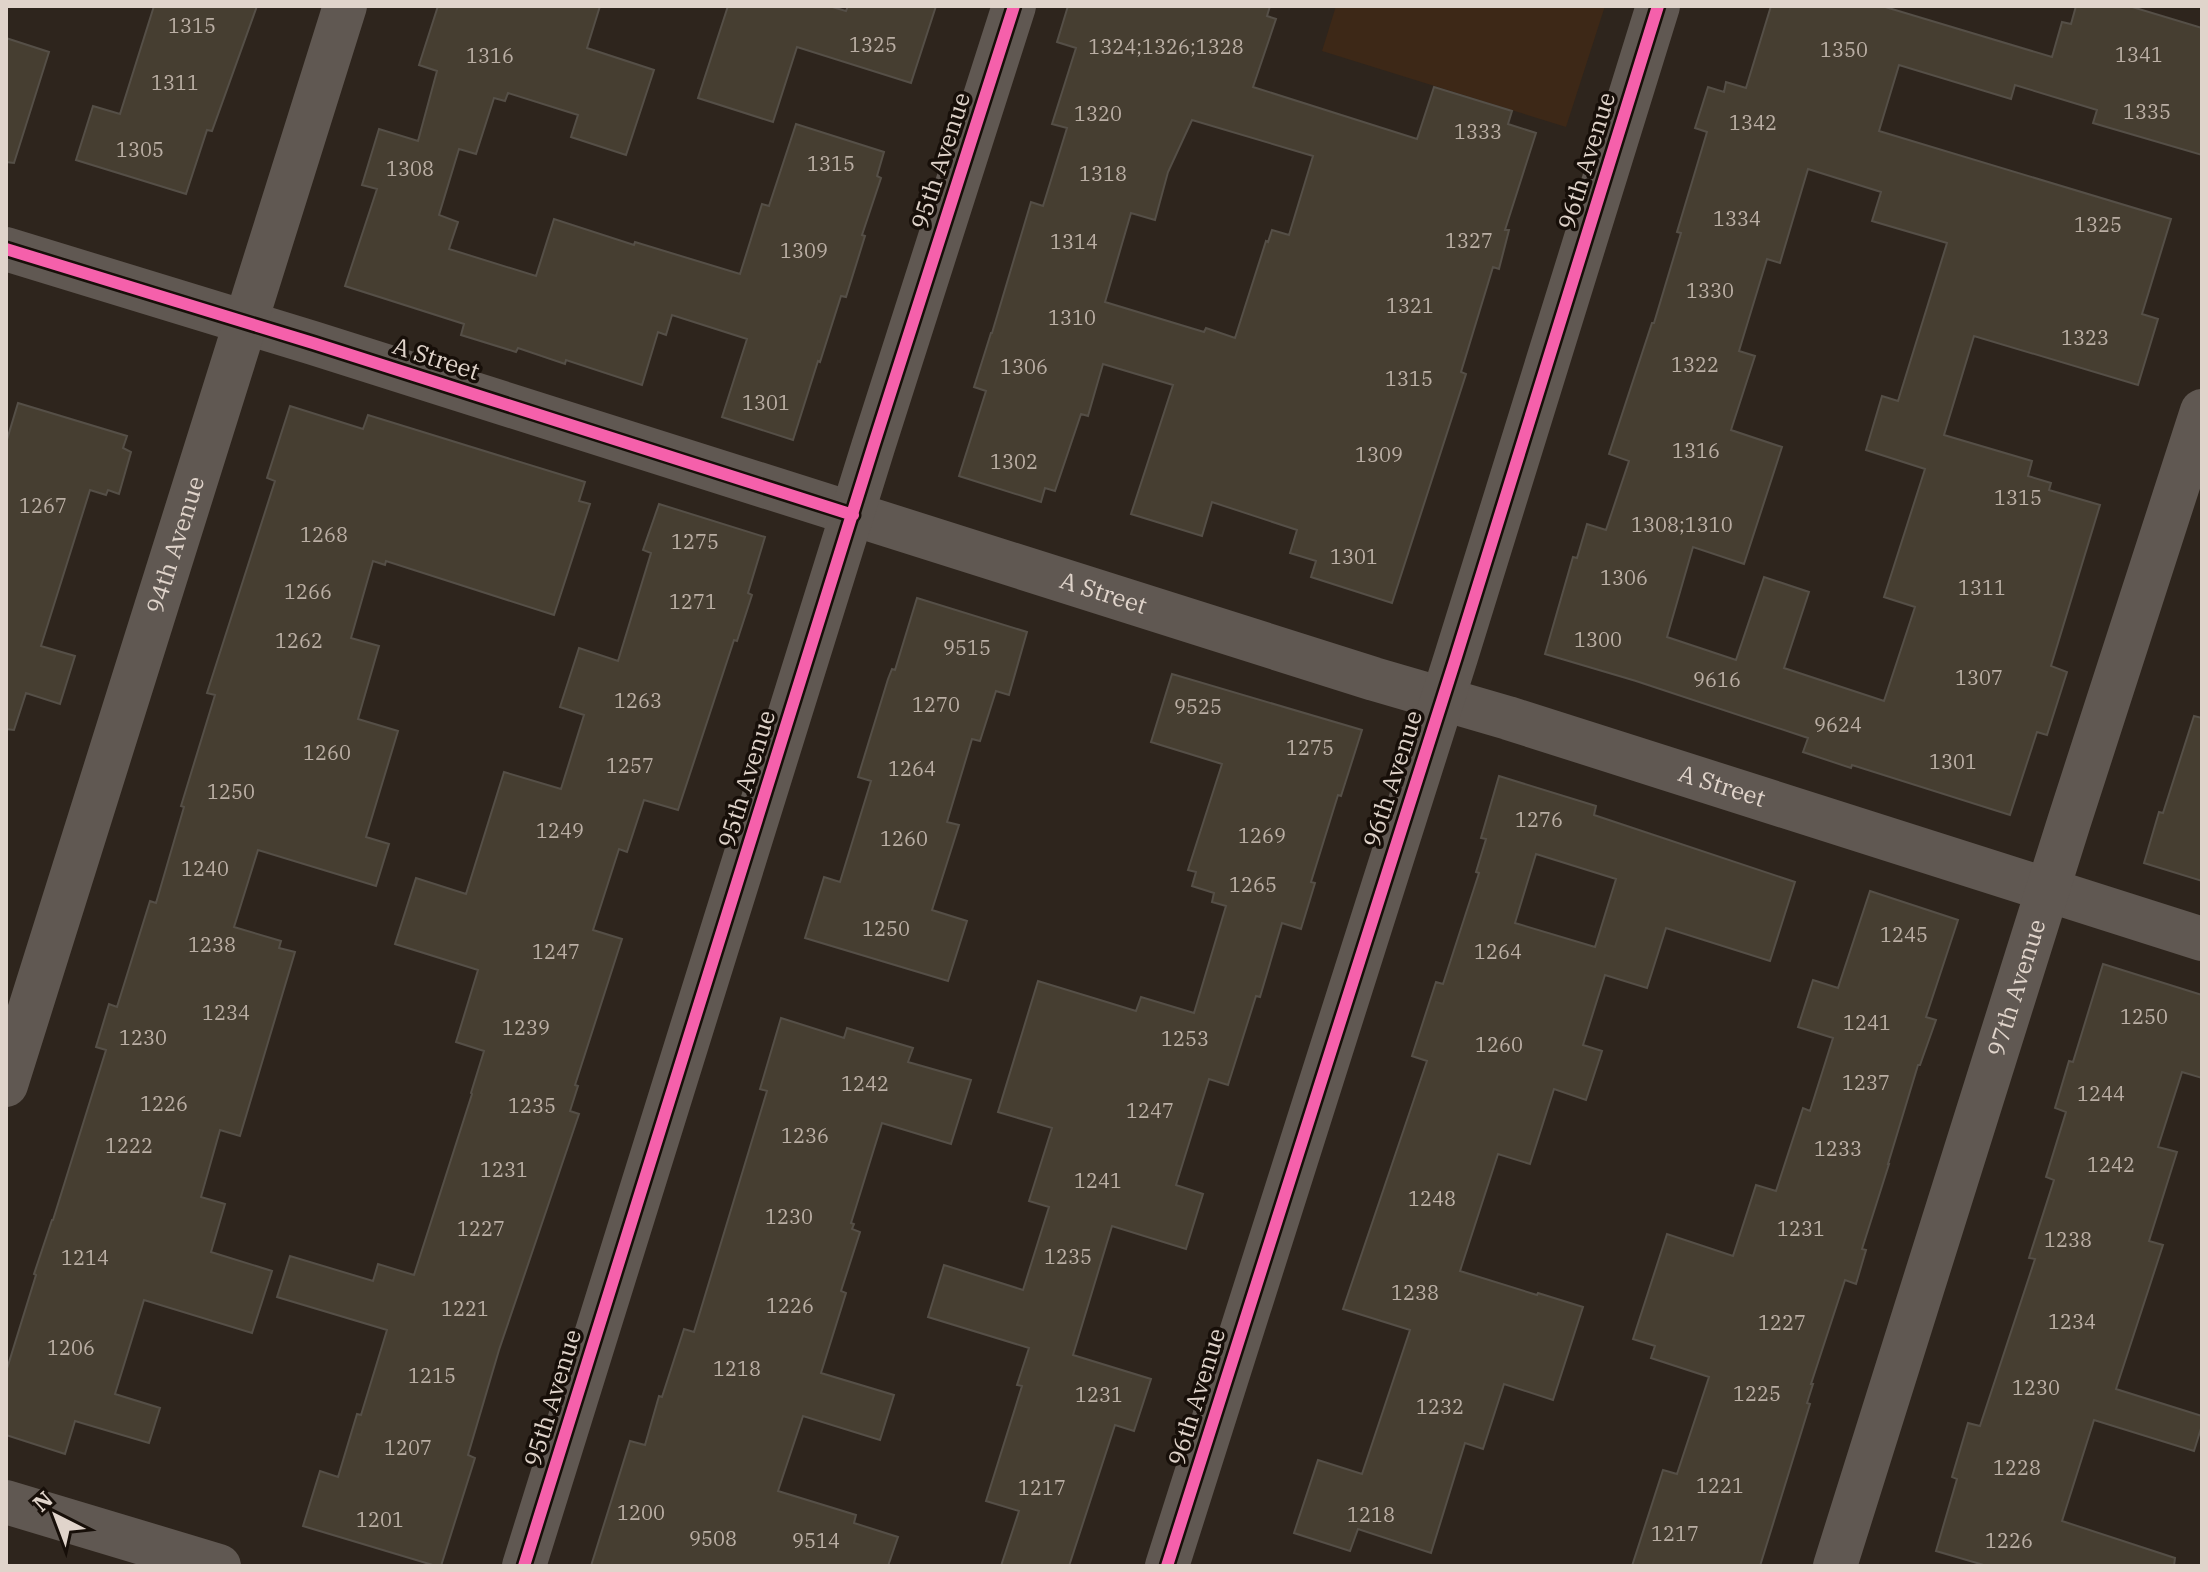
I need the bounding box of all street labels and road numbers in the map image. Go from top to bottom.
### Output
street label: 95th Avenue [903,88,977,233]
street label: 96th Avenue [1550,88,1622,233]
street label: A Street [389,329,484,387]
street label: 94th Avenue [138,472,211,617]
street label: A Street [1056,564,1151,621]
street label: 95th Avenue [710,706,782,851]
street label: 96th Avenue [1355,706,1429,851]
street label: A Street [1675,756,1770,814]
street label: 97th Avenue [1979,915,2052,1060]
street label: 96th Avenue [1160,1324,1232,1469]
street label: 95th Avenue [516,1325,588,1470]

